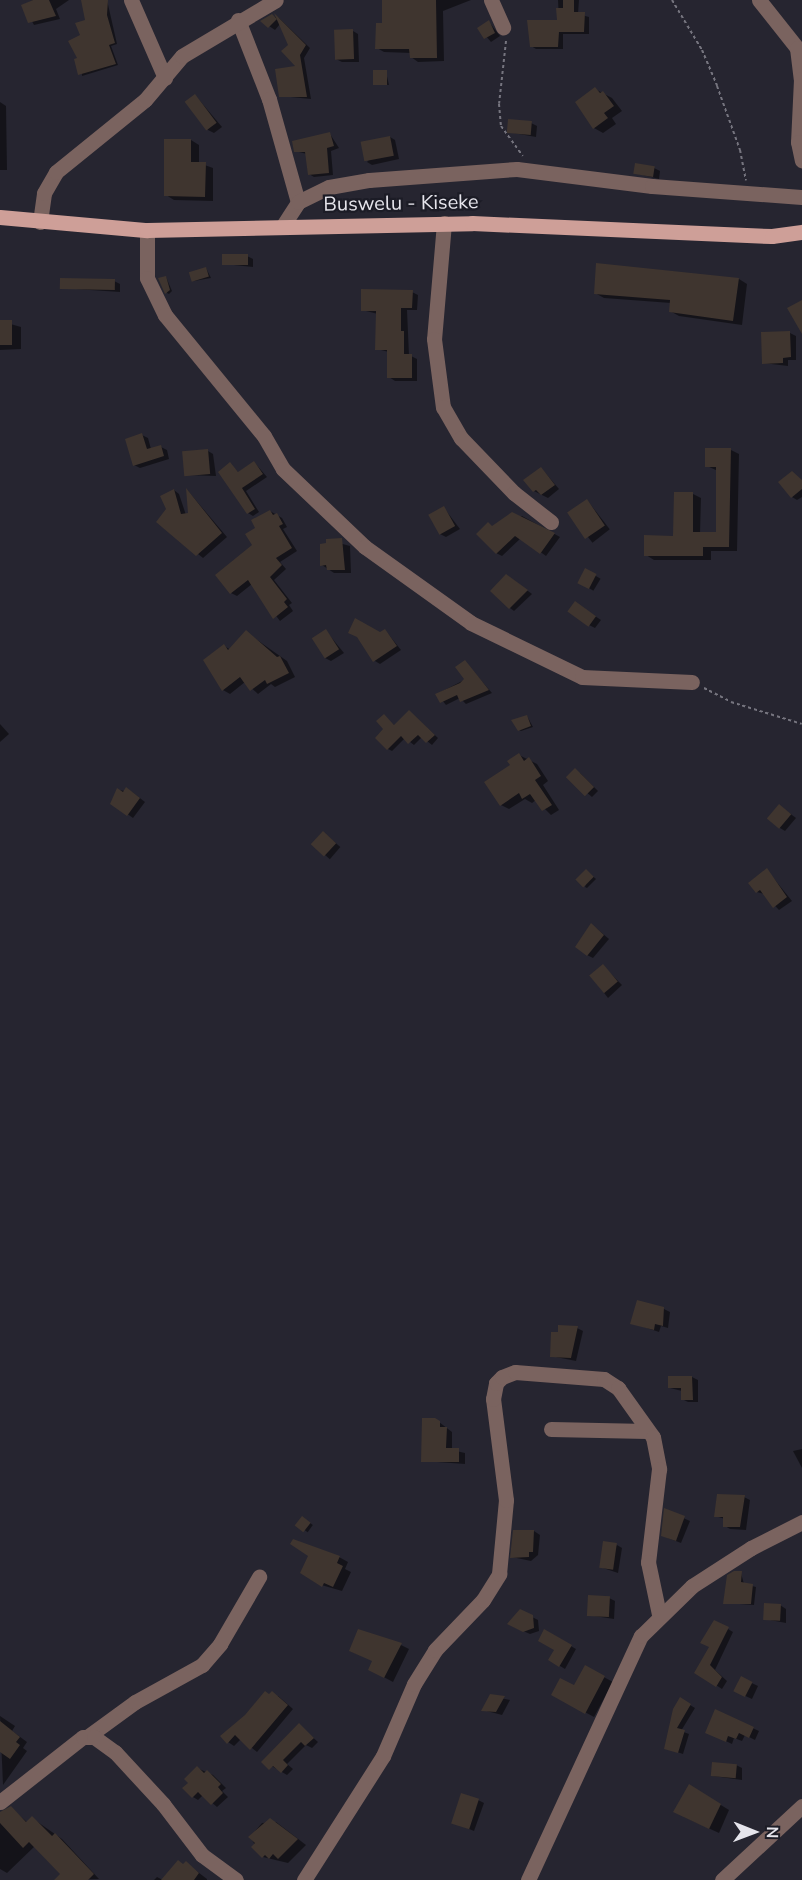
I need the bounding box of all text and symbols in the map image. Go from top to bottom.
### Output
street label: Buswelu - Kiseke [323,190,479,216]
north arrow [724,1802,784,1862]
text: N [761,1826,783,1838]

